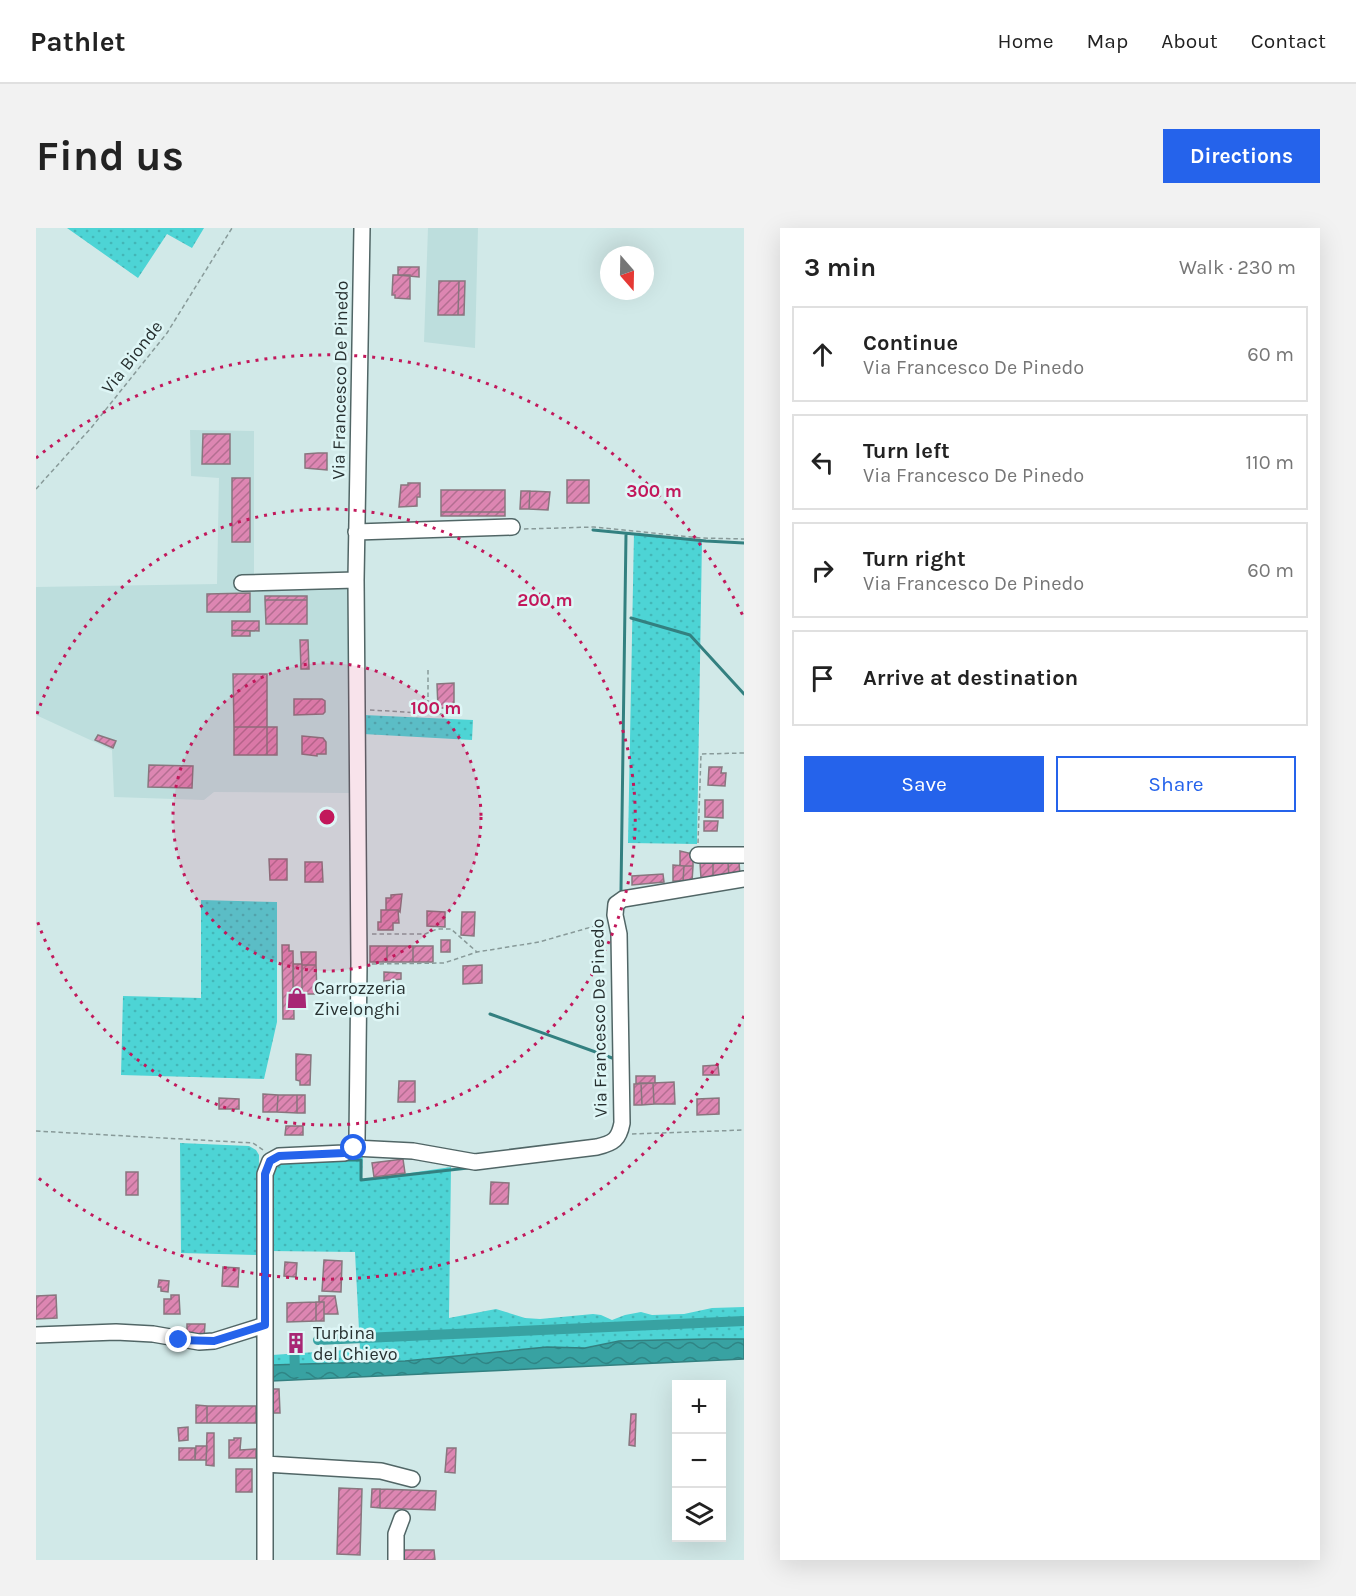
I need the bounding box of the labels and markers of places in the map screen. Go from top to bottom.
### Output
centre of rings [317,807,337,827]
place label: Carrozzeria Zivelonghi [314,977,406,1020]
shop icon: Carrozzeria Zivelonghi [285,986,309,1010]
place label: Turbina del Chievo [313,1322,398,1365]
building icon: Turbina del Chievo [284,1331,308,1355]

